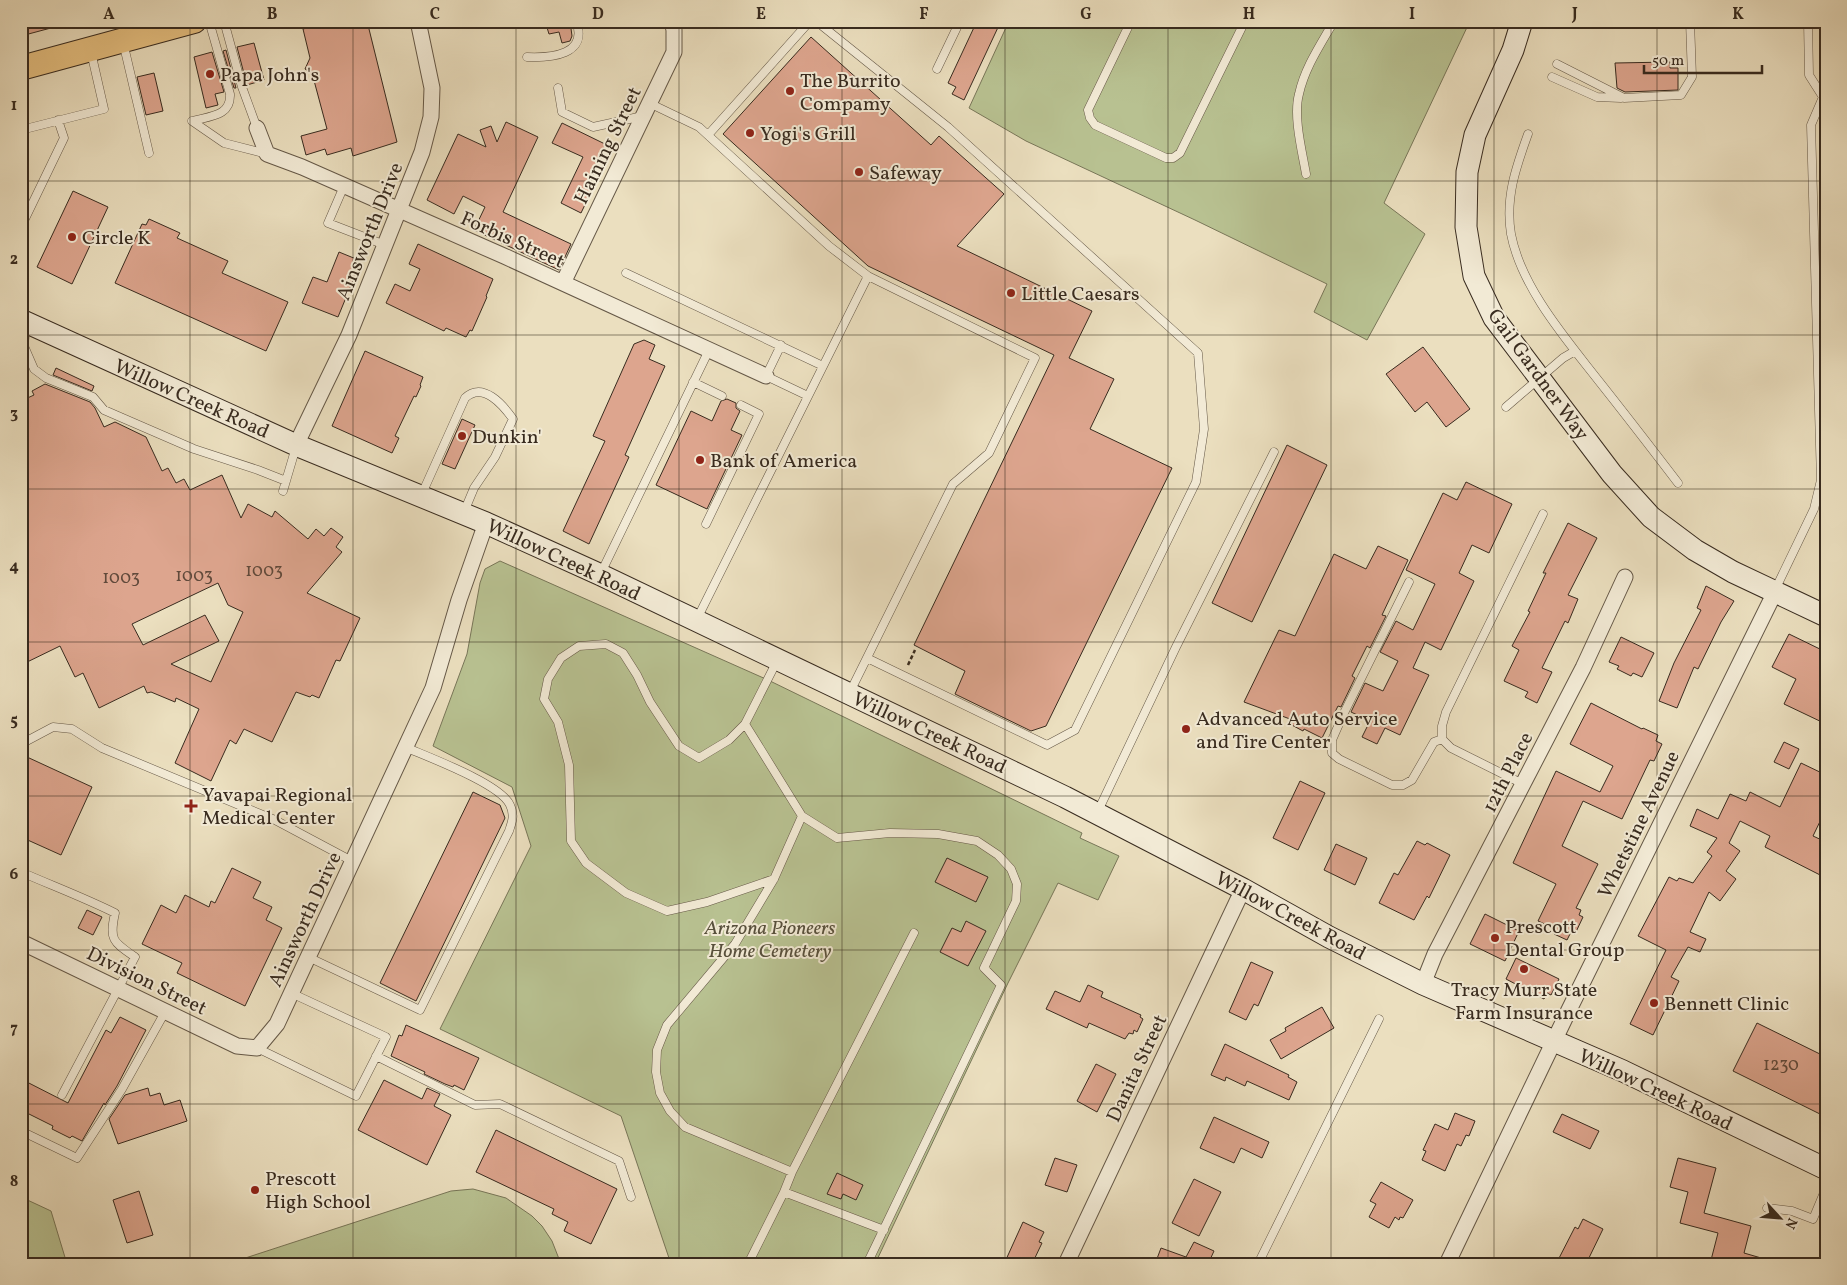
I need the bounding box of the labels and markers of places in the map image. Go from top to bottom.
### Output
place label: Papa John's [220,62,319,90]
marker: Papa John's [204,68,216,80]
place label: The Burrito Compamy [800,68,901,119]
marker: The Burrito Compamy [784,85,796,97]
place label: Yogi's Grill [760,121,856,149]
marker: Yogi's Grill [744,127,756,139]
place label: Safeway [869,160,942,188]
marker: Safeway [853,166,865,178]
place label: Circle K [82,225,151,253]
marker: Circle K [66,231,78,243]
place label: Little Caesars [1021,281,1139,309]
marker: Little Caesars [1005,287,1017,299]
place label: Dunkin' [472,424,542,452]
marker: Dunkin' [456,430,468,442]
place label: Bank of America [710,448,857,476]
marker: Bank of America [694,454,706,466]
place label: Advanced Auto Service and Tire Center [1196,706,1397,757]
marker: Advanced Auto Service and Tire Center [1180,723,1192,735]
place label: Yavapai Regional Medical Center [202,782,352,833]
marker: Yavapai Regional Medical Center [184,799,198,813]
place label: Prescott Dental Group [1505,914,1624,965]
marker: Prescott Dental Group [1489,932,1501,944]
marker: Tracy Murr State Farm Insurance [1518,963,1530,975]
place label: Tracy Murr State Farm Insurance [1451,977,1597,1028]
place label: Bennett Clinic [1664,991,1789,1019]
marker: Bennett Clinic [1648,997,1660,1009]
place label: Prescott High School [265,1166,371,1217]
marker: Prescott High School [249,1184,261,1196]

